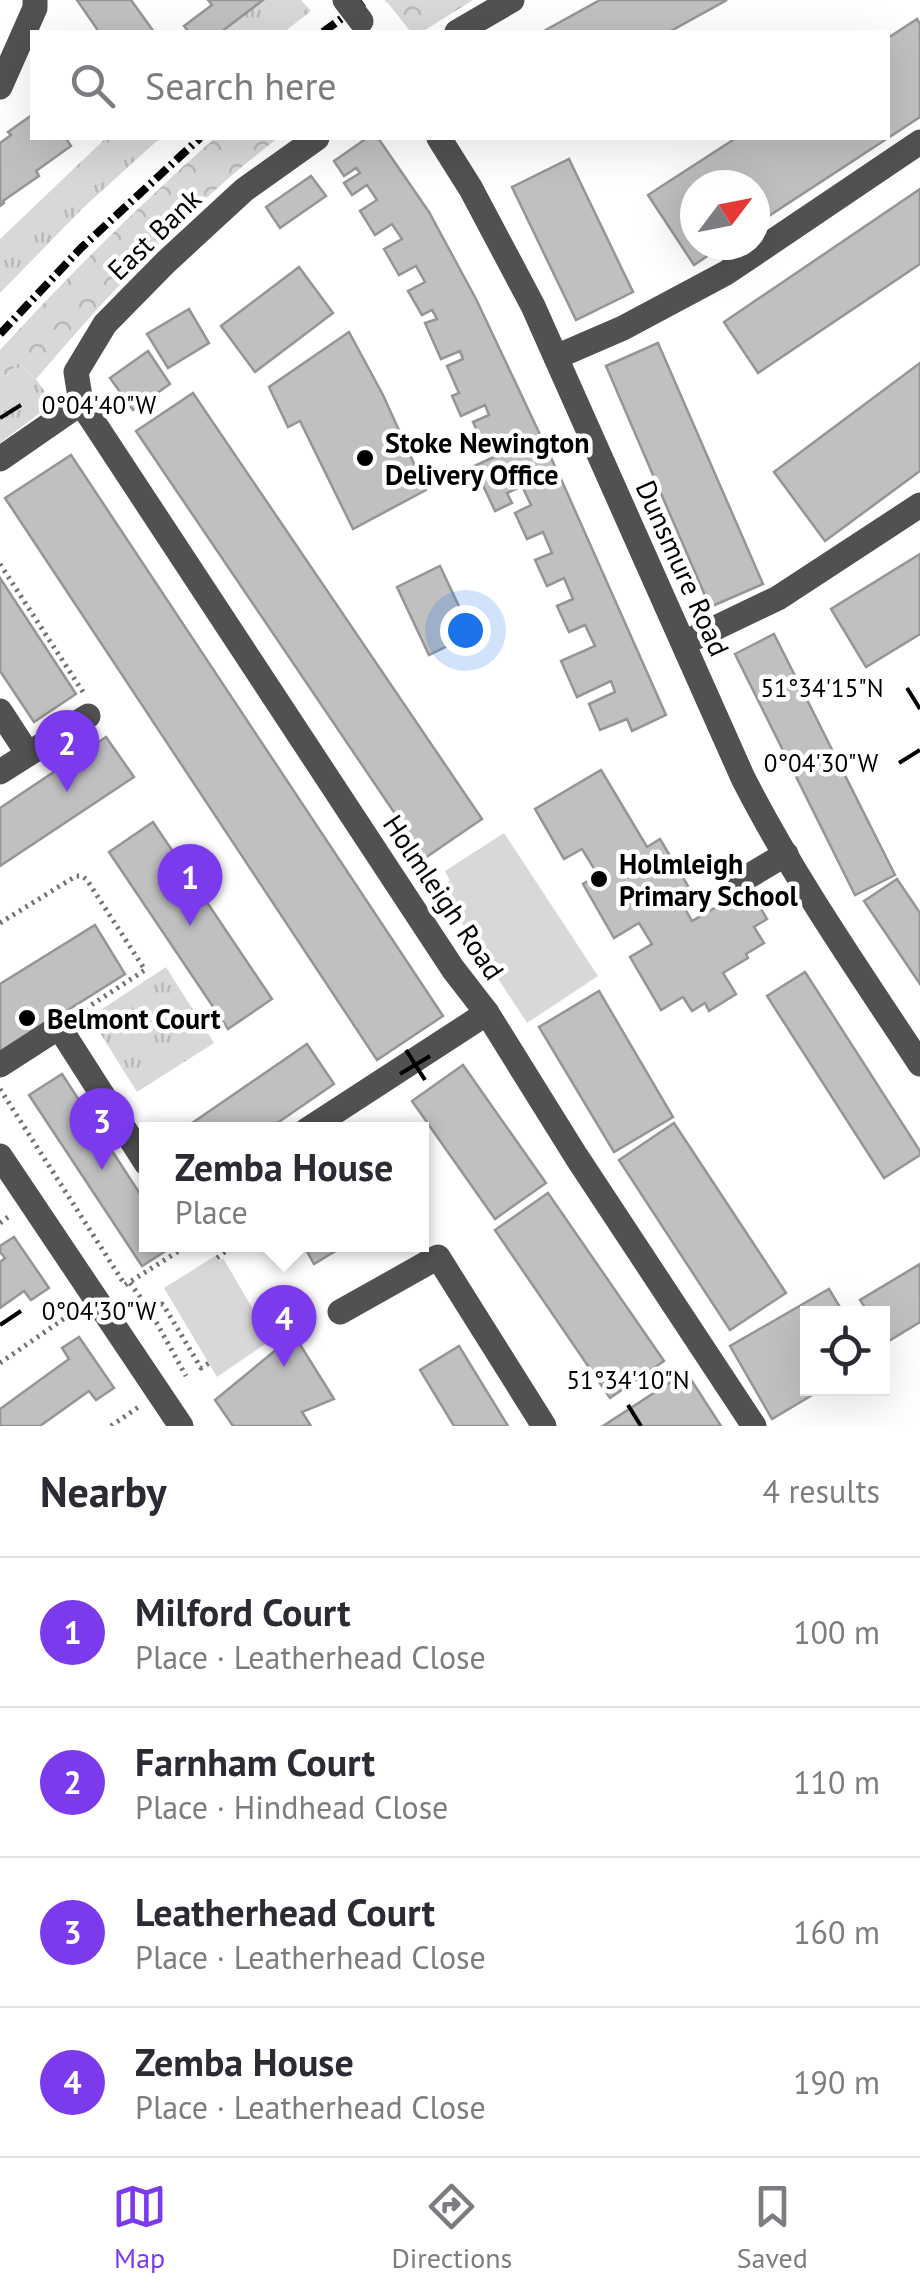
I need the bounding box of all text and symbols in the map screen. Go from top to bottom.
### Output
search box [30,30,890,140]
icon: search [65,58,120,113]
text: Search here [145,61,337,110]
north arrow [680,170,770,260]
street label: East Bank [99,180,209,288]
text: 0°04'40"W [42,389,156,421]
place label: Stoke Newington Delivery Office [385,424,590,493]
marker: Stoke Newington Delivery Office [354,447,376,469]
street label: Dunsmure Road [628,474,738,662]
your location [440,605,491,656]
text: 51°34'15"N [760,672,884,704]
pin: 2 [34,710,100,792]
text: 0°04'30"W [764,747,878,779]
street label: Holmleigh Road [375,807,513,987]
pin: 1 [158,844,222,926]
place label: Holmleigh Primary School [619,845,799,914]
marker: Holmleigh Primary School [588,868,610,890]
place label: Belmont Court [47,1000,221,1037]
marker: Belmont Court [16,1007,38,1029]
pin: 3 [70,1088,134,1170]
popup [139,1122,429,1252]
text: Zemba House [175,1142,393,1191]
text: Place [175,1191,248,1233]
pin: 4 [252,1284,316,1367]
text: 0°04'30"W [42,1295,156,1327]
map controls [800,1306,890,1396]
button: locate [800,1306,890,1396]
text: 51°34'10"N [566,1364,690,1396]
text: Nearby [40,1464,167,1519]
text: 4 results [762,1470,880,1512]
text: Milford Court [135,1587,351,1636]
text: 1 [63,1611,82,1653]
text: 100 m [793,1611,880,1653]
text: Place · Leatherhead Close [135,1636,486,1678]
text: Farnham Court [135,1737,375,1786]
text: 2 [63,1761,82,1803]
text: 110 m [793,1761,880,1803]
text: Place · Hindhead Close [135,1786,448,1828]
text: Leatherhead Court [135,1887,435,1936]
text: 3 [63,1911,82,1953]
text: 160 m [793,1911,880,1953]
text: Place · Leatherhead Close [135,1936,486,1978]
text: Zemba House [135,2037,354,2086]
text: 4 [63,2061,82,2103]
text: 190 m [793,2061,880,2103]
text: Place · Leatherhead Close [135,2086,486,2128]
tab: Map [112,2179,167,2276]
tab: Directions [391,2179,512,2276]
tab: Saved [737,2179,808,2276]

